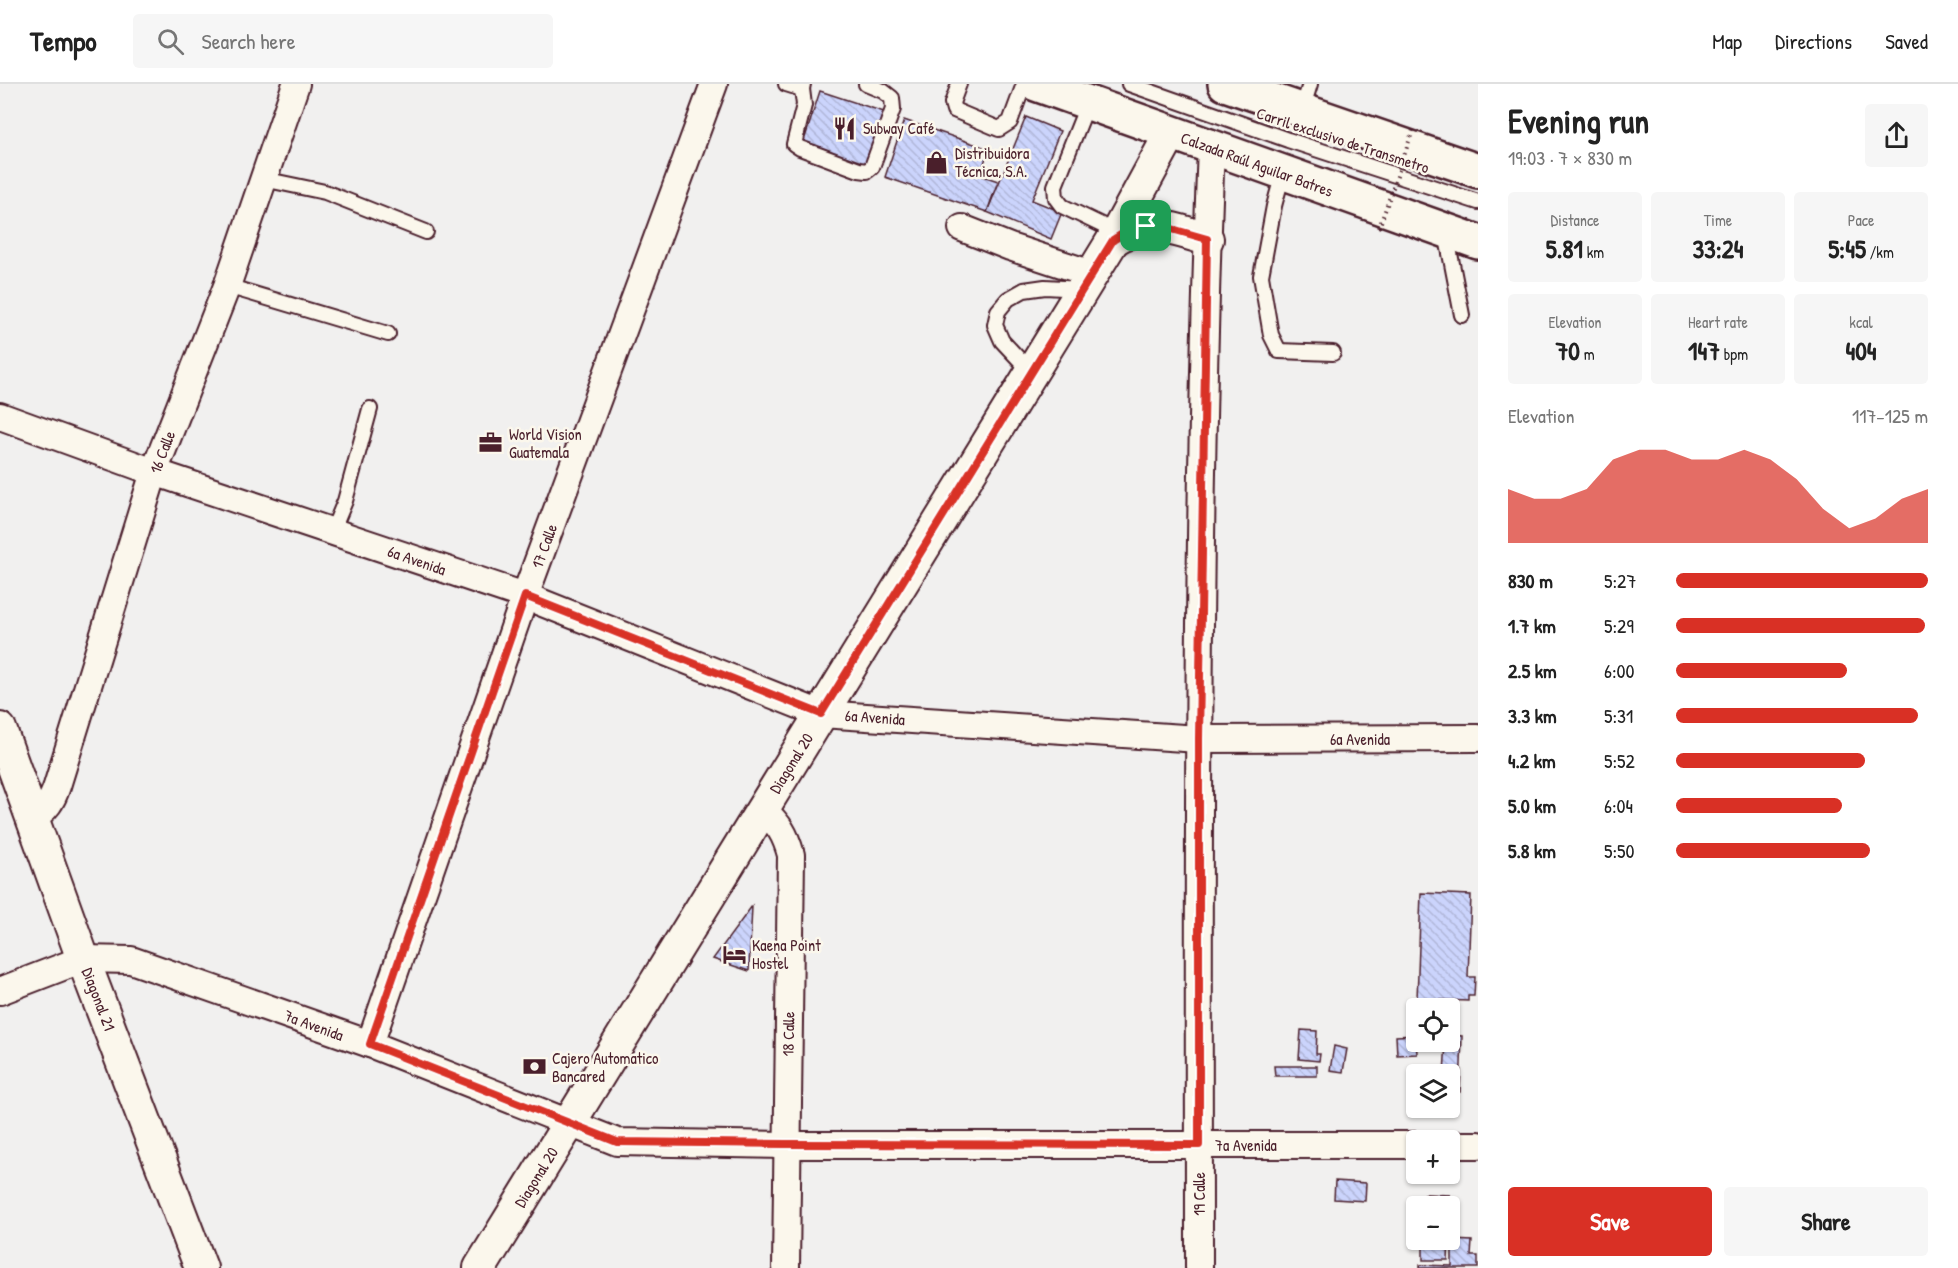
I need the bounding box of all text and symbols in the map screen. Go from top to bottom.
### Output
search box [133,14,553,68]
text: Tempo [30,22,97,60]
icon: search [154,25,187,58]
text: Search here [202,26,296,56]
text: Map [1712,27,1742,56]
text: Directions [1775,27,1852,56]
text: Saved [1885,27,1928,56]
text: Evening run [1508,99,1649,143]
street label: Carril exclusivo de Transmetro [1254,102,1433,179]
button: share [1865,104,1928,167]
restaurant icon: Subway Café [832,115,858,141]
place label: Subway Café [863,117,935,139]
street label: Calzada Raúl Aguilar Batres [1178,126,1336,202]
place label: Distribuidora Técnica, S.A. [955,142,1029,182]
text: 19:03 · 7 × 830 m [1508,144,1632,171]
shop icon: Distribuidora Técnica, S.A. [924,149,950,175]
pin [1120,200,1171,251]
icon: arrive [1129,209,1162,242]
text: Distance [1551,209,1599,231]
text: Time [1704,209,1732,231]
text: Pace [1848,209,1874,231]
text: 5.81 [1546,231,1583,266]
text: 33:24 [1692,231,1744,266]
text: 5:45 [1828,231,1866,266]
text: km [1583,241,1604,263]
text: /km [1866,241,1894,263]
text: Elevation [1548,311,1602,333]
text: Heart rate [1688,311,1748,333]
text: kcal [1849,311,1873,333]
text: 70 [1555,333,1580,368]
text: 147 [1688,333,1720,368]
text: 404 [1845,333,1877,368]
text: m [1580,343,1595,365]
text: bpm [1720,343,1748,365]
text: Elevation [1508,402,1574,429]
text: 117–125 m [1852,402,1928,429]
place label: World Vision Guatemala [509,423,582,463]
street label: 16 Calle [144,427,180,477]
office icon: World Vision Guatemala [478,430,504,456]
street label: 17 Calle [526,520,562,571]
street label: 6a Avenida [385,540,449,580]
text: 830 m [1508,567,1553,594]
text: 5:27 [1604,567,1636,594]
text: 1.7 km [1508,612,1556,639]
text: 5:29 [1604,612,1634,639]
text: 2.5 km [1508,657,1557,684]
text: 6:00 [1604,657,1635,684]
text: 3.3 km [1508,702,1557,729]
text: 5:31 [1604,702,1633,729]
street label: 6a Avenida [844,704,906,730]
street label: 6a Avenida [1330,728,1390,750]
street label: Diagonal 20 [764,729,818,797]
text: 4.2 km [1508,747,1556,774]
text: 5:52 [1604,747,1635,774]
text: 5.0 km [1508,792,1556,819]
text: 6:04 [1604,792,1633,819]
text: 5.8 km [1508,837,1556,864]
text: 5:50 [1604,837,1635,864]
place label: Kaena Point Hostel [752,934,821,974]
hotel icon: Kaena Point Hostel [721,941,747,967]
street label: Diagonal 21 [77,964,121,1034]
map controls [1406,998,1460,1250]
button: locate [1406,998,1460,1052]
street label: 7a Avenida [281,1004,347,1046]
street label: 18 Calle [777,1011,799,1057]
place label: Cajero Automatico Bancared [552,1047,659,1087]
bank icon: Cajero Automatico Bancared [521,1054,547,1080]
button: layers [1406,1064,1460,1118]
button: + [1406,1130,1460,1184]
street label: 7a Avenida [1215,1134,1277,1156]
street label: Diagonal 20 [509,1143,563,1211]
street label: 19 Calle [1188,1172,1210,1216]
button: Save [1508,1187,1712,1256]
button: Share [1724,1187,1928,1256]
button: − [1406,1196,1460,1250]

